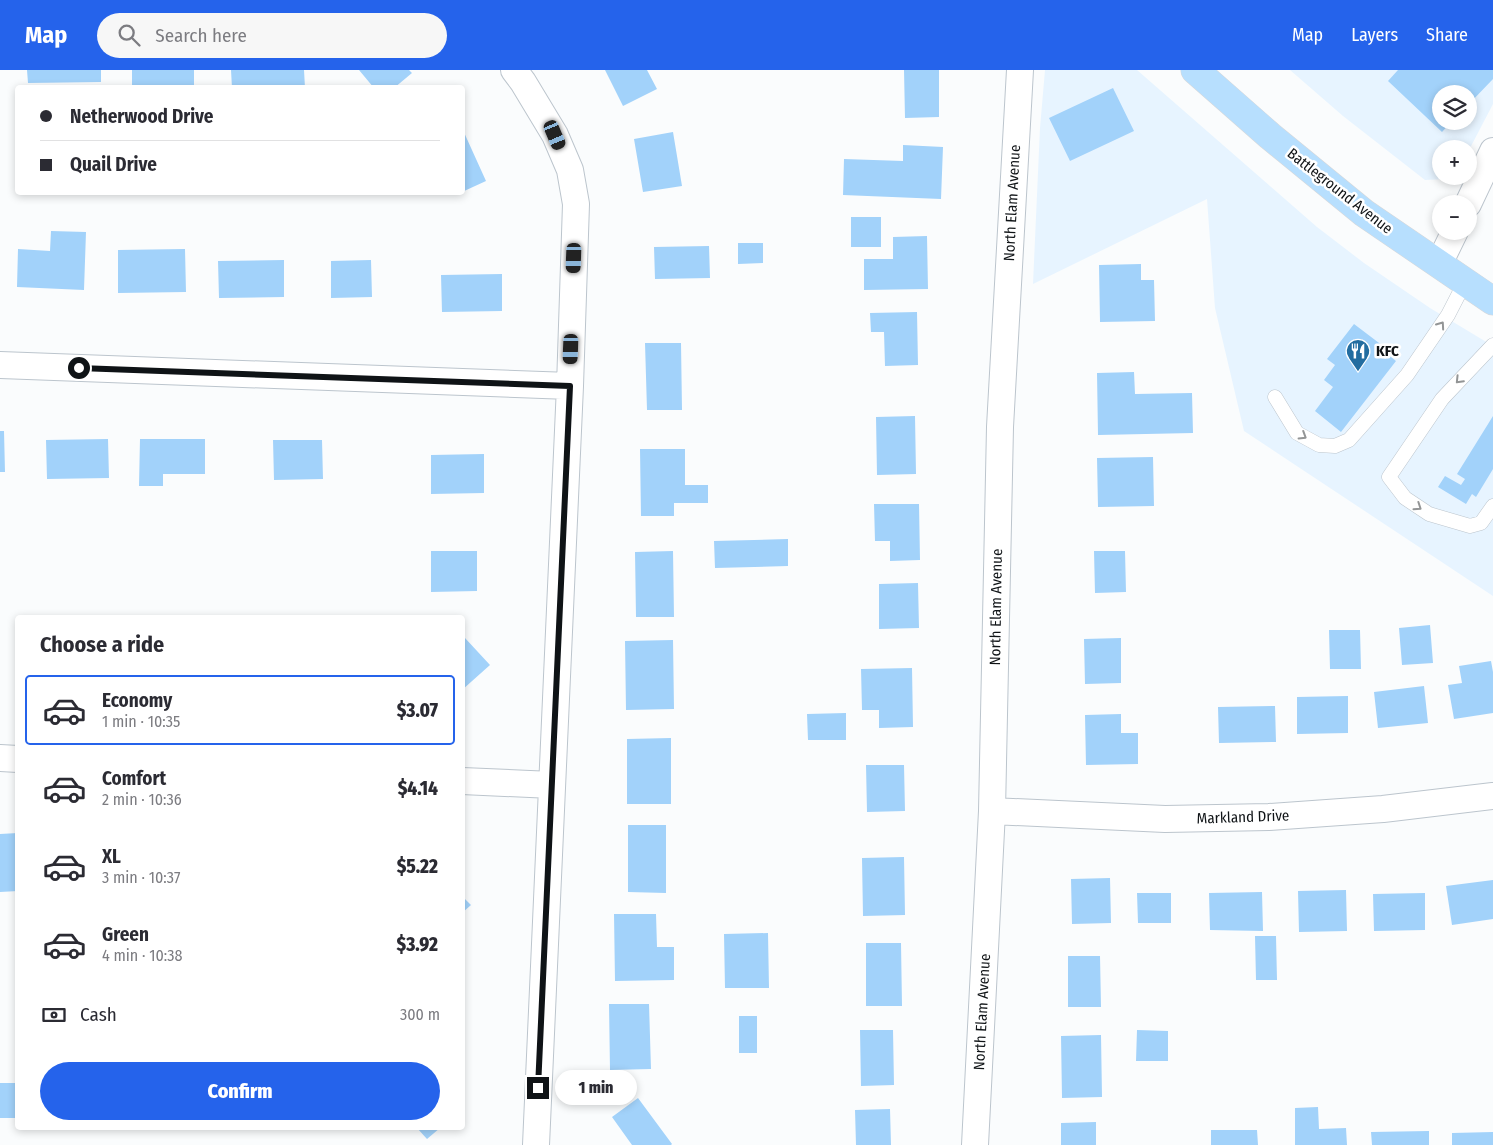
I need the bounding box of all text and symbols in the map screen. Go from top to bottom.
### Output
search box [97,13,447,58]
text: Map [25,21,67,49]
icon: search [115,21,143,49]
text: Search here [155,24,247,47]
text: Map [1292,24,1323,46]
text: Layers [1351,24,1398,46]
text: Share [1426,24,1468,46]
map controls [1432,85,1477,240]
button: layers [1432,85,1477,130]
text: Netherwood Drive [70,105,214,128]
car [542,118,567,152]
button: + [1432,140,1477,185]
street label: North Elam Avenue [1000,144,1024,262]
street label: Battleground Avenue [1284,144,1396,238]
text: Quail Drive [70,153,157,176]
button: − [1432,195,1477,240]
car [565,243,582,273]
one-way arrow [1435,321,1444,331]
car [562,334,579,364]
restaurant icon: KFC [1345,338,1371,372]
place label: KFC [1376,342,1399,360]
route start [68,357,90,379]
one-way arrow [1456,374,1465,383]
one-way arrow [1297,429,1306,439]
one-way arrow [1412,501,1422,510]
street label: North Elam Avenue [986,548,1006,666]
text: Choose a ride [40,631,164,658]
icon: car [42,688,87,733]
text: Economy [102,689,172,712]
text: $3.07 [397,699,438,722]
text: 1 min · 10:35 [102,712,180,731]
icon: car [42,766,87,811]
text: Comfort [102,767,166,790]
text: $4.14 [398,777,438,800]
text: 2 min · 10:36 [102,790,182,809]
street label: Markland Drive [1196,806,1290,828]
icon: car [42,844,87,889]
text: XL [102,845,121,868]
text: $5.22 [397,855,438,878]
text: 3 min · 10:37 [102,868,180,887]
icon: car [42,922,87,967]
text: Green [102,923,149,946]
text: $3.92 [397,933,438,956]
text: 4 min · 10:38 [102,946,183,965]
street label: North Elam Avenue [970,953,994,1071]
icon: cash [40,1001,68,1029]
text: Cash [80,1003,117,1026]
text: 300 m [400,1005,440,1024]
button: Confirm [40,1062,440,1120]
callout: 1 min [556,1070,638,1106]
route end [527,1077,549,1099]
text: 1 min [579,1078,613,1097]

